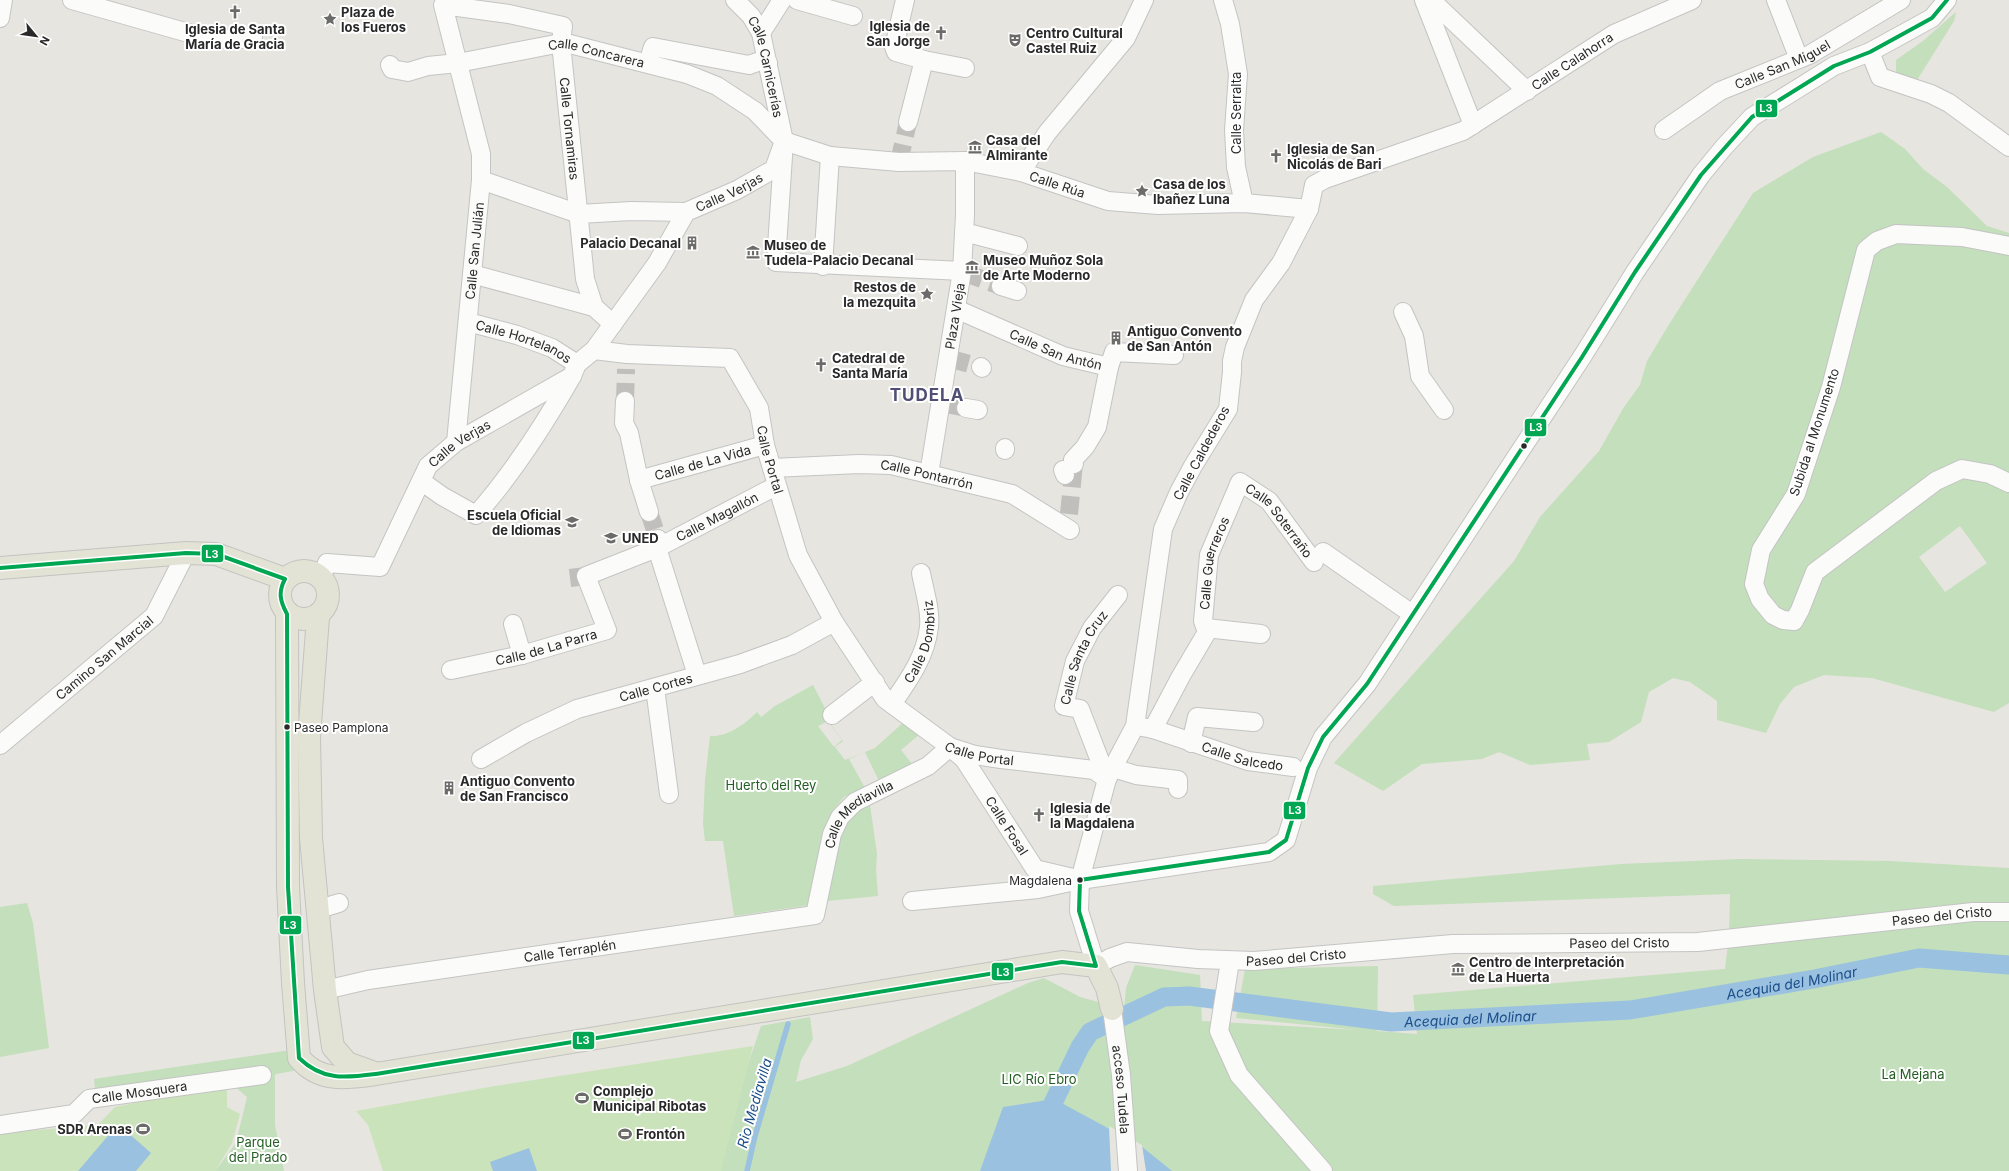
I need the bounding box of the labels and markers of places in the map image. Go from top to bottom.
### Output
church icon: Iglesia de Santa María de Gracia [227,4,243,20]
place label: Plaza de los Fueros [341,4,406,35]
place icon: Plaza de los Fueros [322,11,338,27]
place label: Iglesia de San Jorge [866,18,930,49]
place label: Iglesia de Santa María de Gracia [185,21,285,52]
church icon: Iglesia de San Jorge [933,25,949,41]
place label: Centro Cultural Castel Ruiz [1026,25,1123,56]
theatre icon: Centro Cultural Castel Ruiz [1007,32,1023,48]
place label: Casa del Almirante [986,132,1048,163]
museum icon: Casa del Almirante [967,139,983,155]
place label: Iglesia de San Nicolás de Bari [1287,141,1382,172]
church icon: Iglesia de San Nicolás de Bari [1268,148,1284,164]
place label: Casa de los Ibañez Luna [1153,176,1230,207]
place icon: Casa de los Ibañez Luna [1134,183,1150,199]
place label: Palacio Decanal [580,235,681,251]
building icon: Palacio Decanal [684,235,700,251]
place label: Museo de Tudela-Palacio Decanal [764,237,914,268]
museum icon: Museo de Tudela-Palacio Decanal [745,244,761,260]
place label: Museo Muñoz Sola de Arte Moderno [983,252,1103,283]
museum icon: Museo Muñoz Sola de Arte Moderno [964,259,980,275]
place label: Restos de la mezquita [843,279,916,310]
place icon: Restos de la mezquita [919,286,935,302]
place label: Antiguo Convento de San Antón [1127,323,1242,354]
building icon: Antiguo Convento de San Antón [1108,330,1124,346]
place label: Catedral de Santa María [832,350,908,381]
church icon: Catedral de Santa María [813,357,829,373]
unlabelled marker [1519,441,1529,451]
place label: Escuela Oficial de Idiomas [467,507,561,538]
school or university icon: Escuela Oficial de Idiomas [564,514,580,530]
school or university icon: UNED [603,530,619,546]
place label: UNED [622,530,659,546]
place label: Paseo Pamplona [294,720,389,735]
marker: Paseo Pamplona [282,722,292,732]
place label: Antiguo Convento de San Francisco [460,773,575,804]
building icon: Antiguo Convento de San Francisco [441,780,457,796]
place label: Iglesia de la Magdalena [1050,800,1135,831]
church icon: Iglesia de la Magdalena [1031,807,1047,823]
place label: Magdalena [1009,873,1072,888]
marker: Magdalena [1075,875,1085,885]
place label: Centro de Interpretación de La Huerta [1469,954,1624,985]
museum icon: Centro de Interpretación de La Huerta [1450,961,1466,977]
place label: Complejo Municipal Ribotas [593,1083,706,1114]
sports icon: Complejo Municipal Ribotas [574,1090,590,1106]
place label: SDR Arenas [57,1121,132,1137]
sports icon: SDR Arenas [135,1121,151,1137]
sports icon: Frontón [617,1126,633,1142]
place label: Frontón [636,1126,685,1142]

